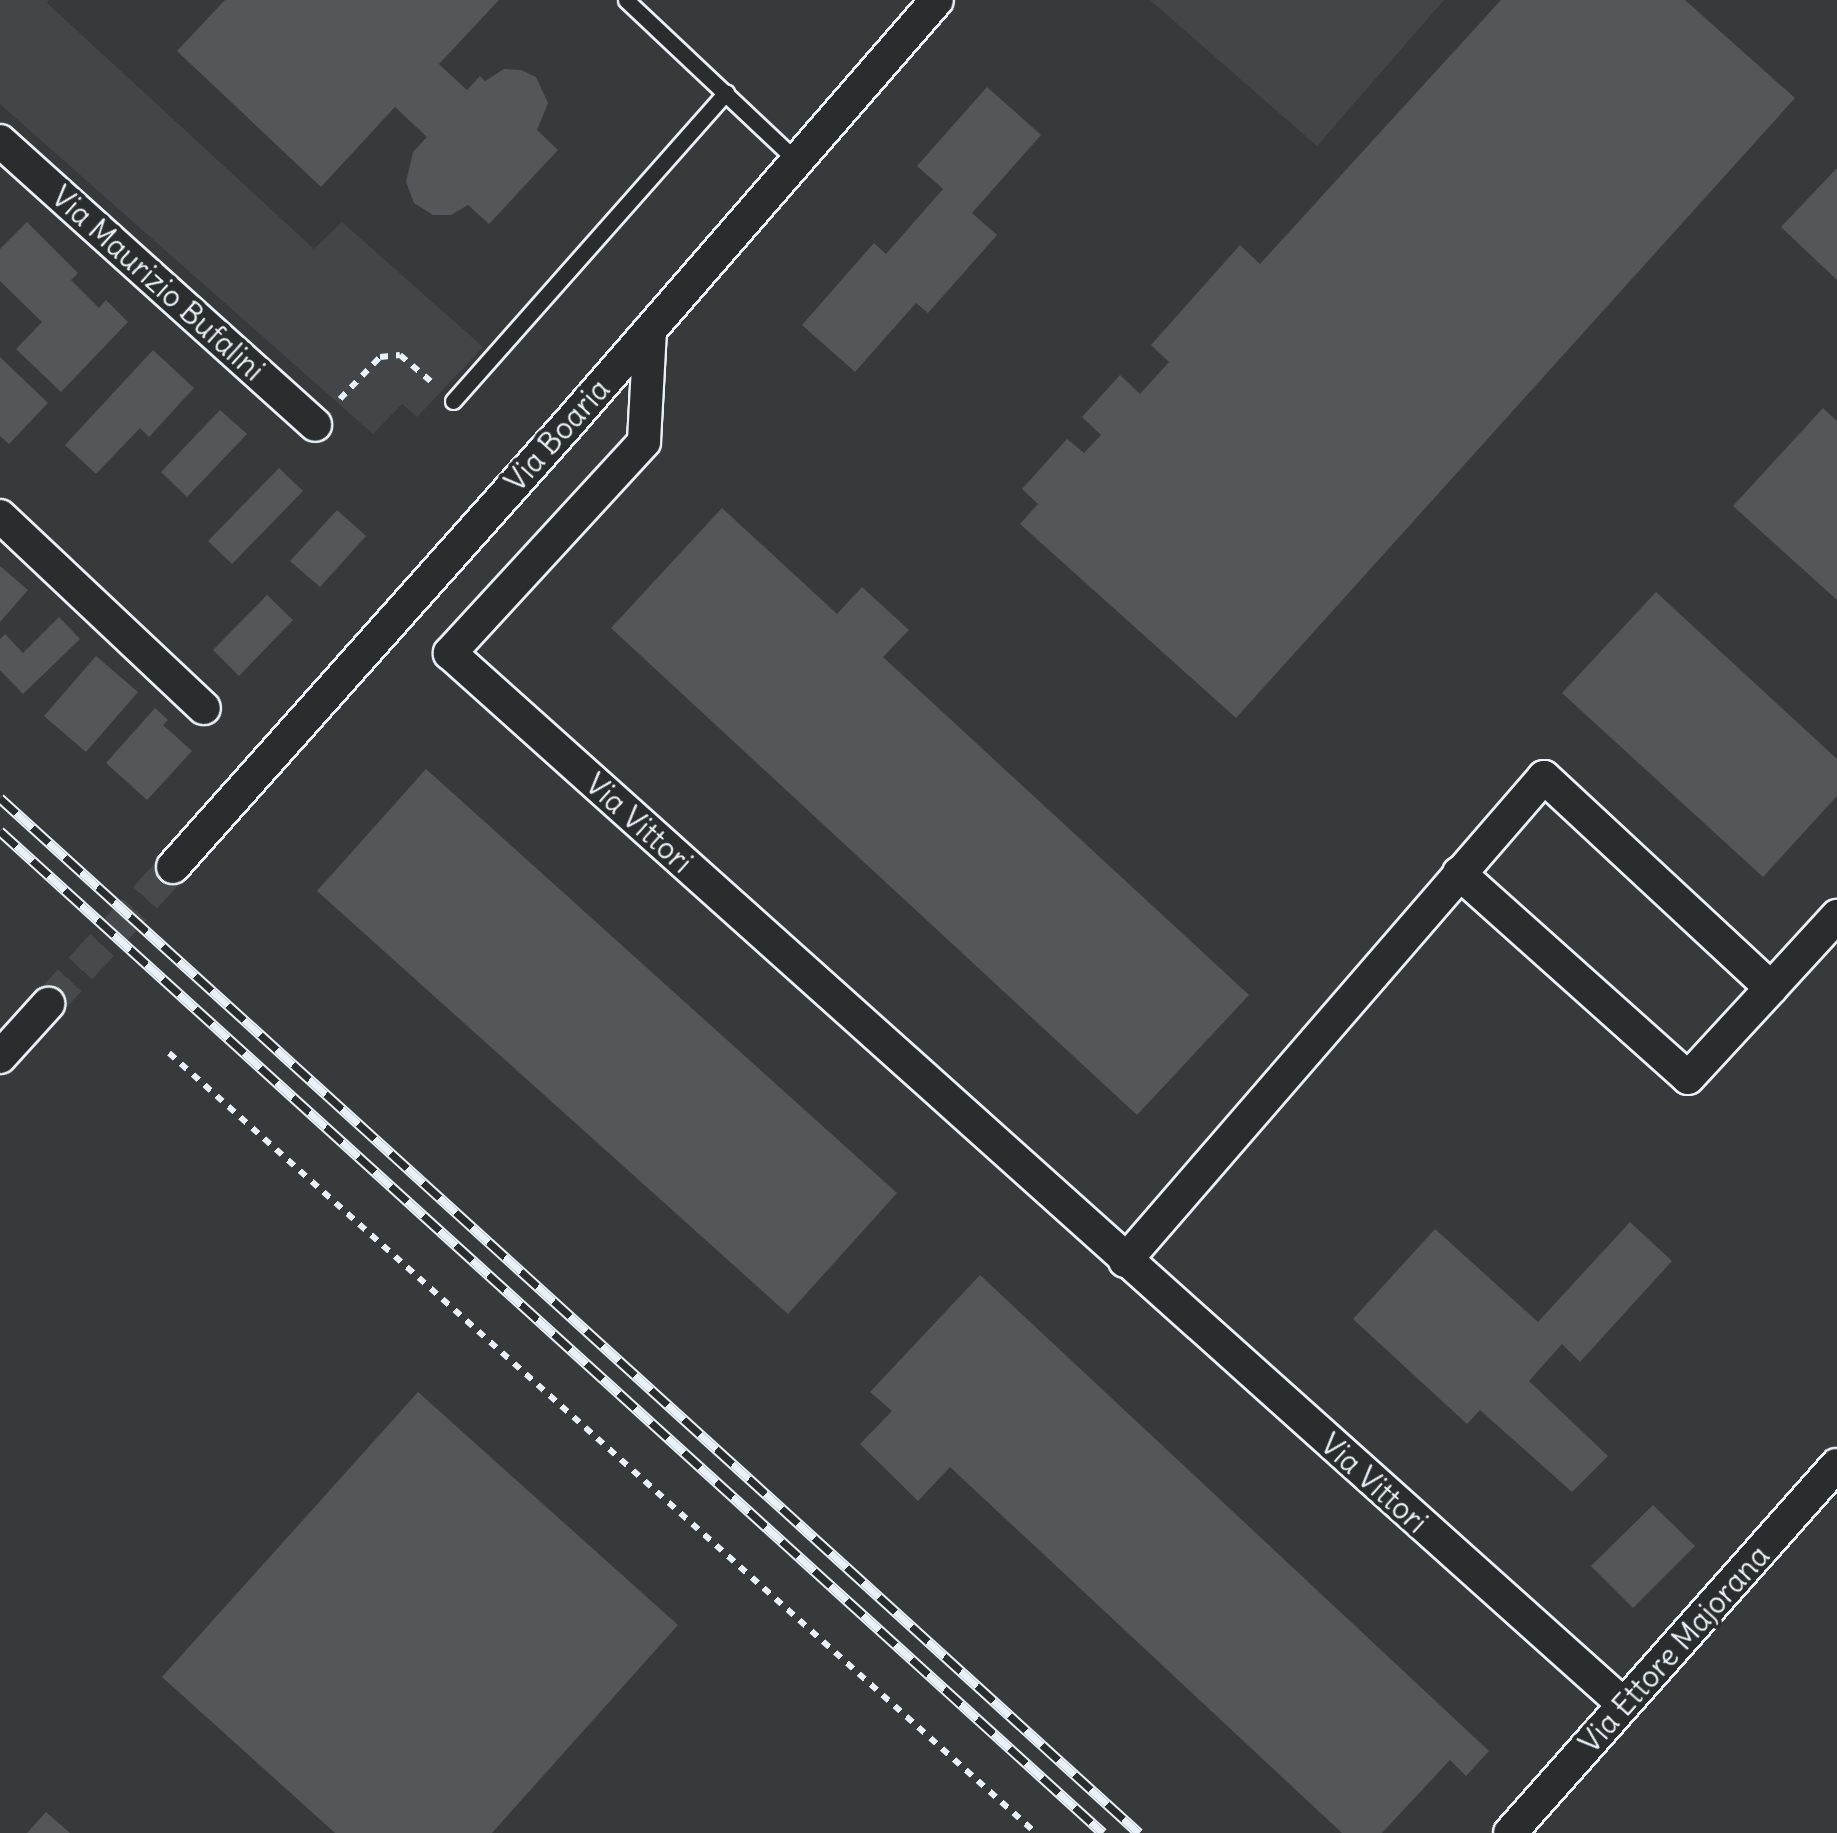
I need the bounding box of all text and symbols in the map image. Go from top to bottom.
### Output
street label: Via Maurizio Bufalini [44,178,272,388]
street label: Via Boaria [497,371,617,499]
street label: Via Vittori [578,766,700,880]
street label: Via Vittori [1313,1426,1435,1540]
street label: Via Ettore Majorana [1571,1538,1777,1760]

